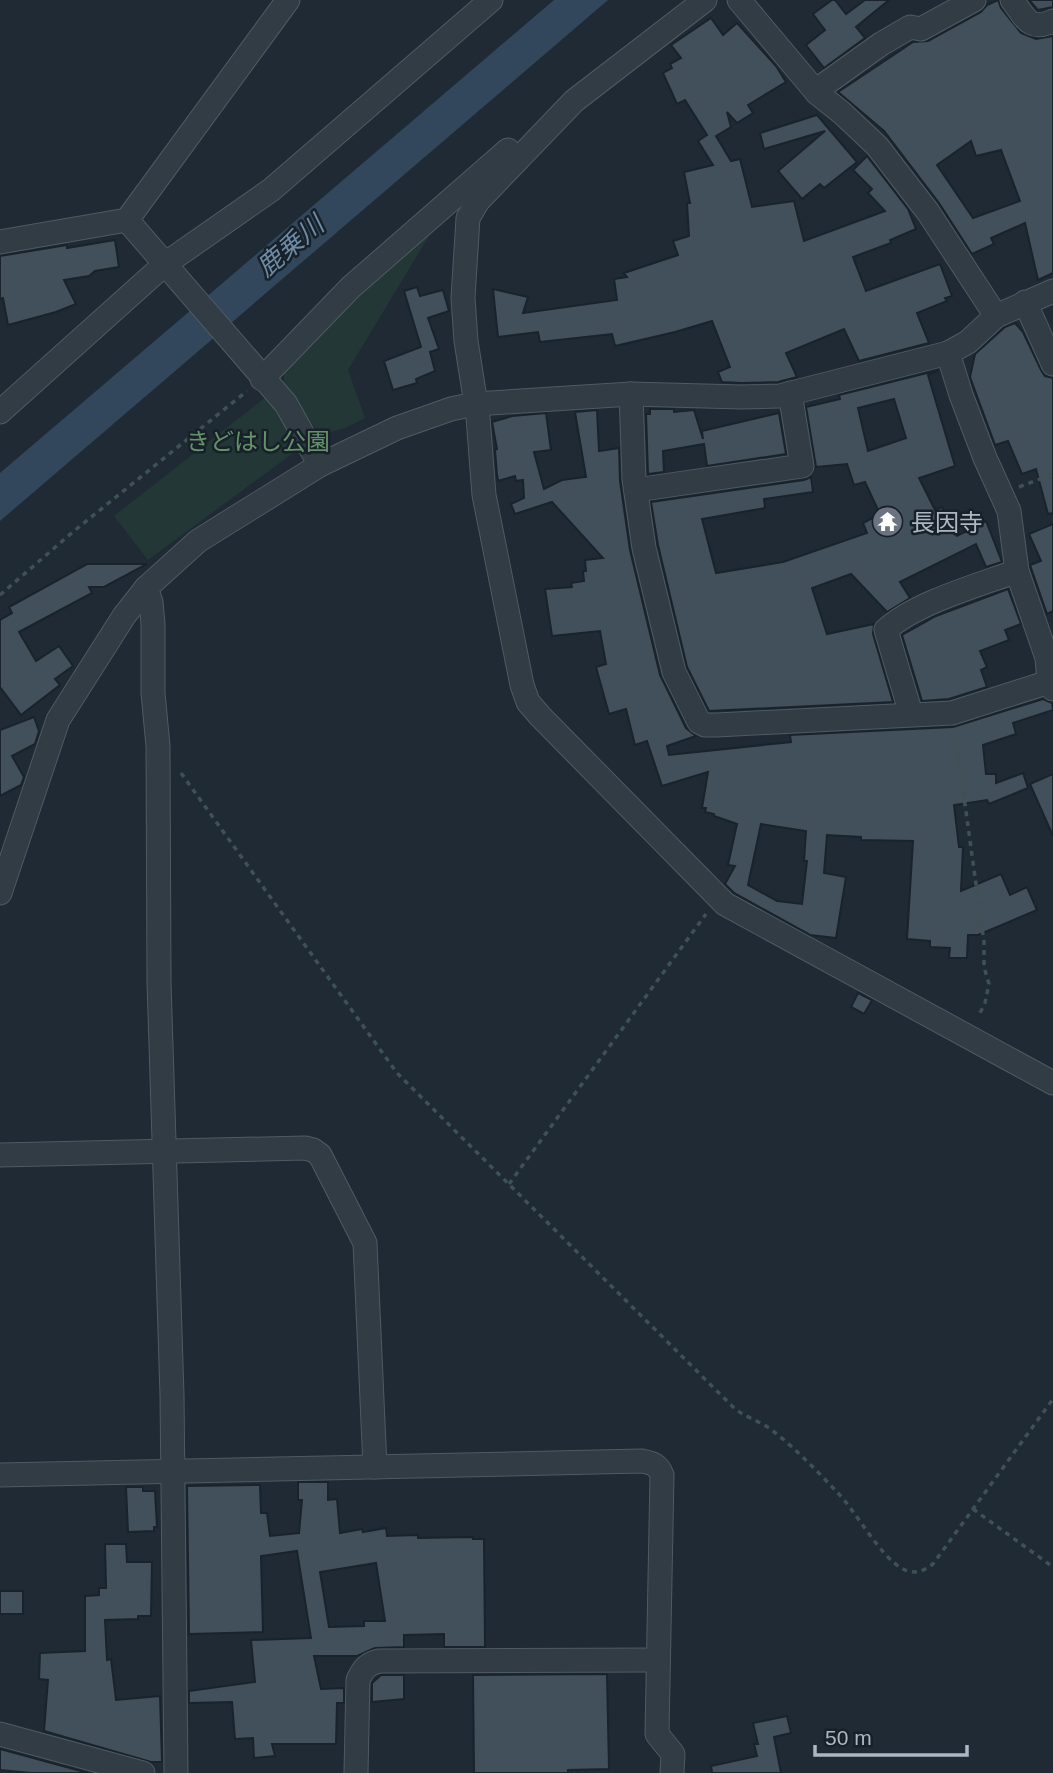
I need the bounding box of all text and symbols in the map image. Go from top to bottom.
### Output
water label: 鹿乗川 [250,208,332,283]
park label: きどはし公園 [186,428,330,455]
temple icon: 長因寺 [871,505,905,539]
place label: 長因寺 [911,509,983,536]
scale bar [815,1714,967,1758]
text: 50 m [825,1726,872,1749]

